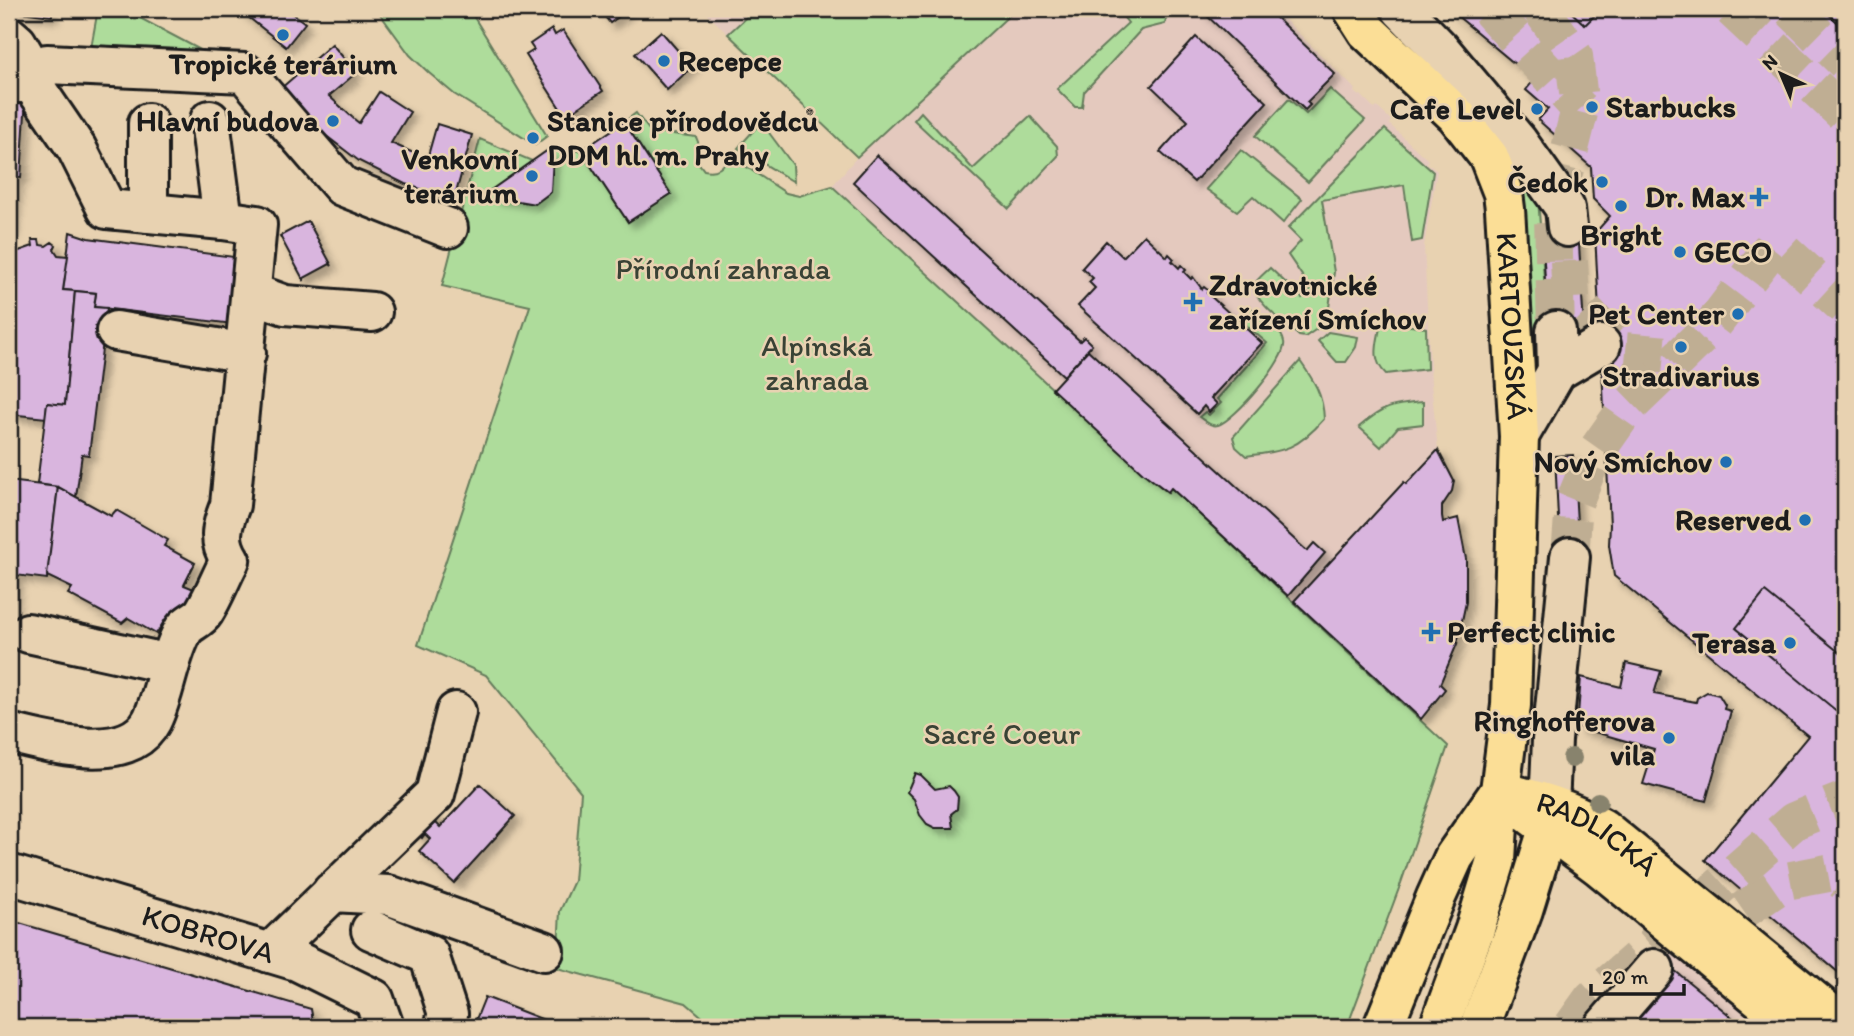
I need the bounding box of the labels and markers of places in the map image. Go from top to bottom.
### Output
marker: Tropické terárium [275,27,291,43]
place label: Recepce [678,42,782,79]
place label: Tropické terárium [168,45,398,82]
marker: Recepce [656,53,672,69]
place label: Starbucks [1606,88,1736,125]
place label: Cafe Level [1390,90,1524,127]
marker: Starbucks [1584,99,1600,115]
marker: Cafe Level [1529,101,1545,117]
place label: Hlavní budova [136,102,319,139]
place label: Stanice přírodovědců DDM hl. m. Prahy [547,102,819,173]
marker: Hlavní budova [325,113,341,129]
marker: Stanice přírodovědců DDM hl. m. Prahy [525,130,541,146]
place label: Venkovní terárium [401,140,519,211]
place label: Čedok [1507,163,1588,200]
marker: Venkovní terárium [524,168,540,184]
marker: Čedok [1594,174,1610,190]
place label: Dr. Max [1645,178,1746,215]
marker: Dr. Max [1751,189,1767,205]
marker: Bright [1613,198,1629,214]
place label: Bright [1580,216,1662,253]
place label: GECO [1694,233,1772,270]
marker: GECO [1672,244,1688,260]
place label: Zdravotnické zařízení Smíchov [1209,266,1426,337]
marker: Zdravotnické zařízení Smíchov [1183,292,1203,312]
place label: Pet Center [1588,295,1725,332]
marker: Pet Center [1730,306,1746,322]
marker: Stradivarius [1673,339,1689,355]
place label: Stradivarius [1602,357,1760,394]
place label: Nový Smíchov [1534,443,1712,480]
marker: Nový Smíchov [1718,454,1734,470]
place label: Reserved [1675,501,1791,538]
marker: Reserved [1797,512,1813,528]
place label: Perfect clinic [1447,613,1615,650]
marker: Perfect clinic [1421,622,1441,642]
place label: Terasa [1691,624,1776,661]
marker: Terasa [1782,635,1798,651]
place label: Ringhofferova vila [1474,702,1655,773]
marker: Ringhofferova vila [1661,730,1677,746]

